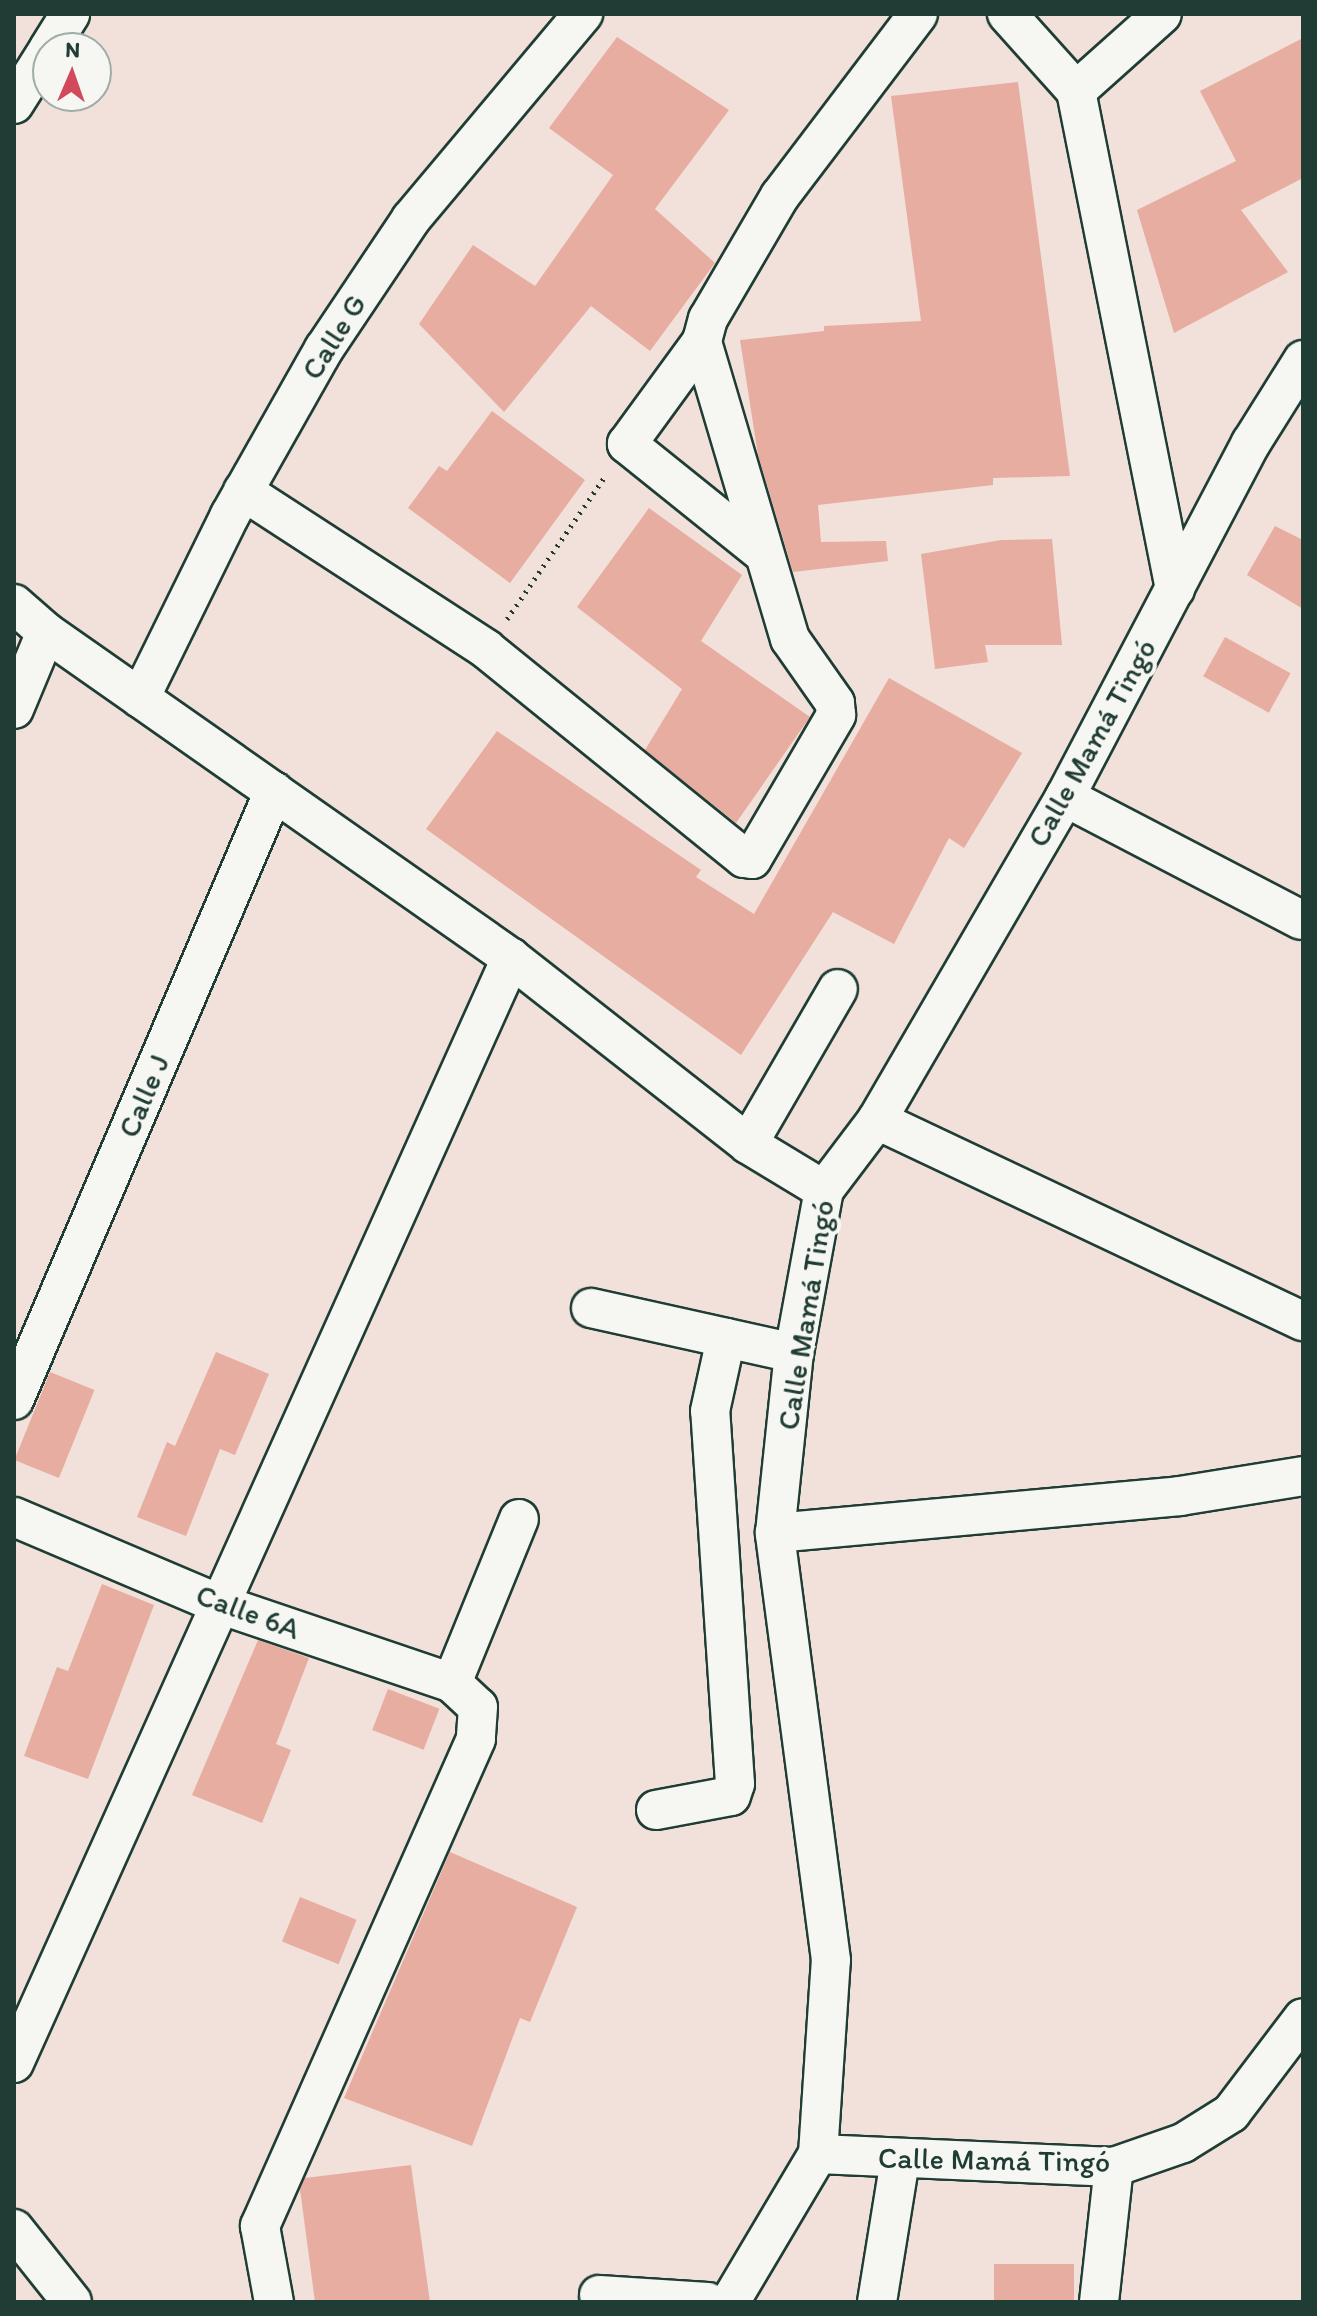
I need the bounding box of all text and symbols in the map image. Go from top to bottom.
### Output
north arrow [32,32,112,112]
text: N [65,36,81,63]
street label: Calle G [294,288,374,386]
street label: Calle Mamá Tingó [1020,633,1164,853]
street label: Calle J [110,1049,178,1143]
street label: Calle Mamá Tingó [770,1198,842,1432]
street label: Calle 6A [191,1577,305,1647]
street label: Calle Mamá Tingó [878,2140,1110,2180]

